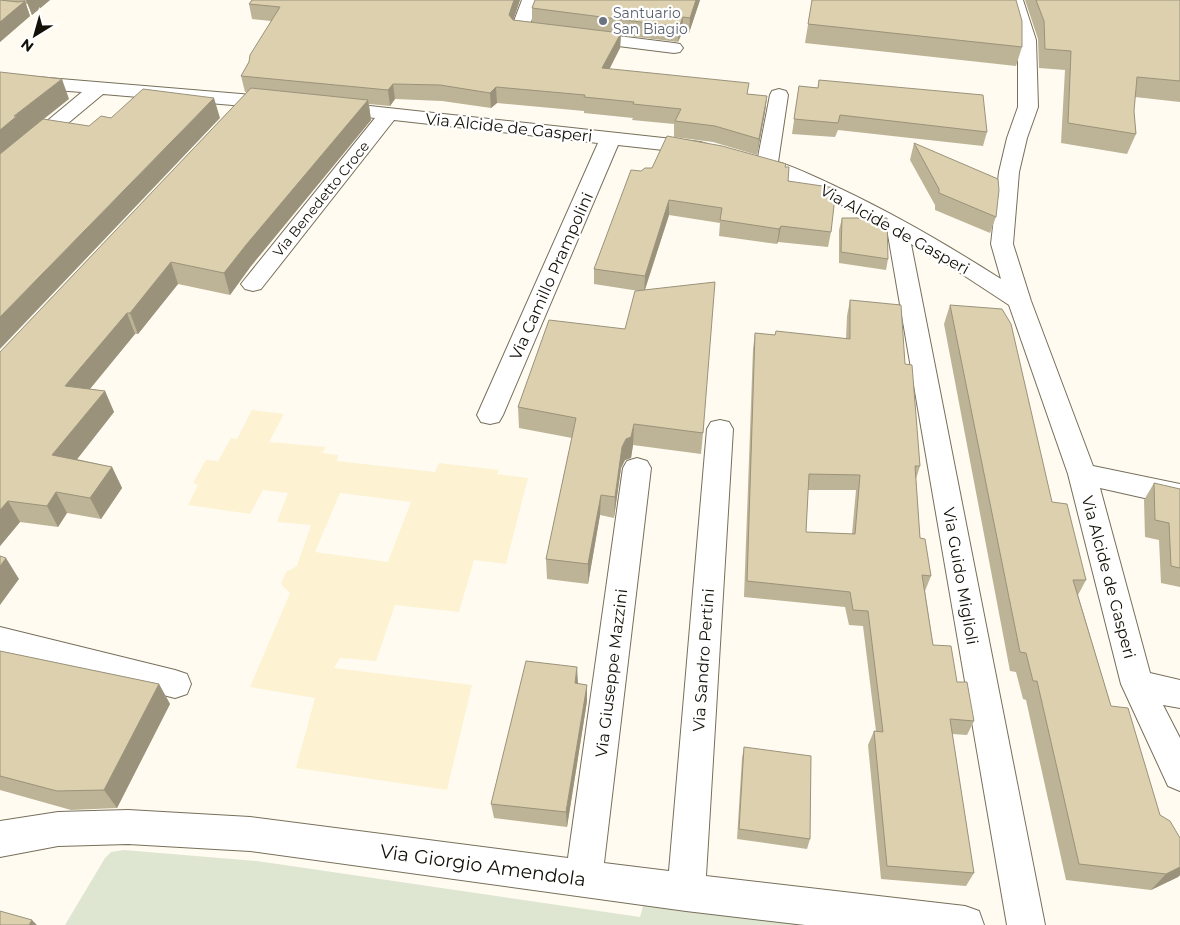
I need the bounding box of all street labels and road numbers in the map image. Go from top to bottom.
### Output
street label: Via Alcide de Gasperi [424,109,593,146]
street label: Via Benedetto Croce [269,137,373,261]
street label: Via Alcide de Gasperi [817,180,973,278]
street label: Via Camillo Prampolini [506,189,597,363]
street label: Via Alcide de Gasperi [1078,494,1139,661]
street label: Via Guido Miglioli [939,506,982,646]
street label: Via Giuseppe Mazzini [592,588,631,758]
street label: Via Sandro Pertini [689,588,718,732]
street label: Via Giorgio Amendola [379,840,587,891]

